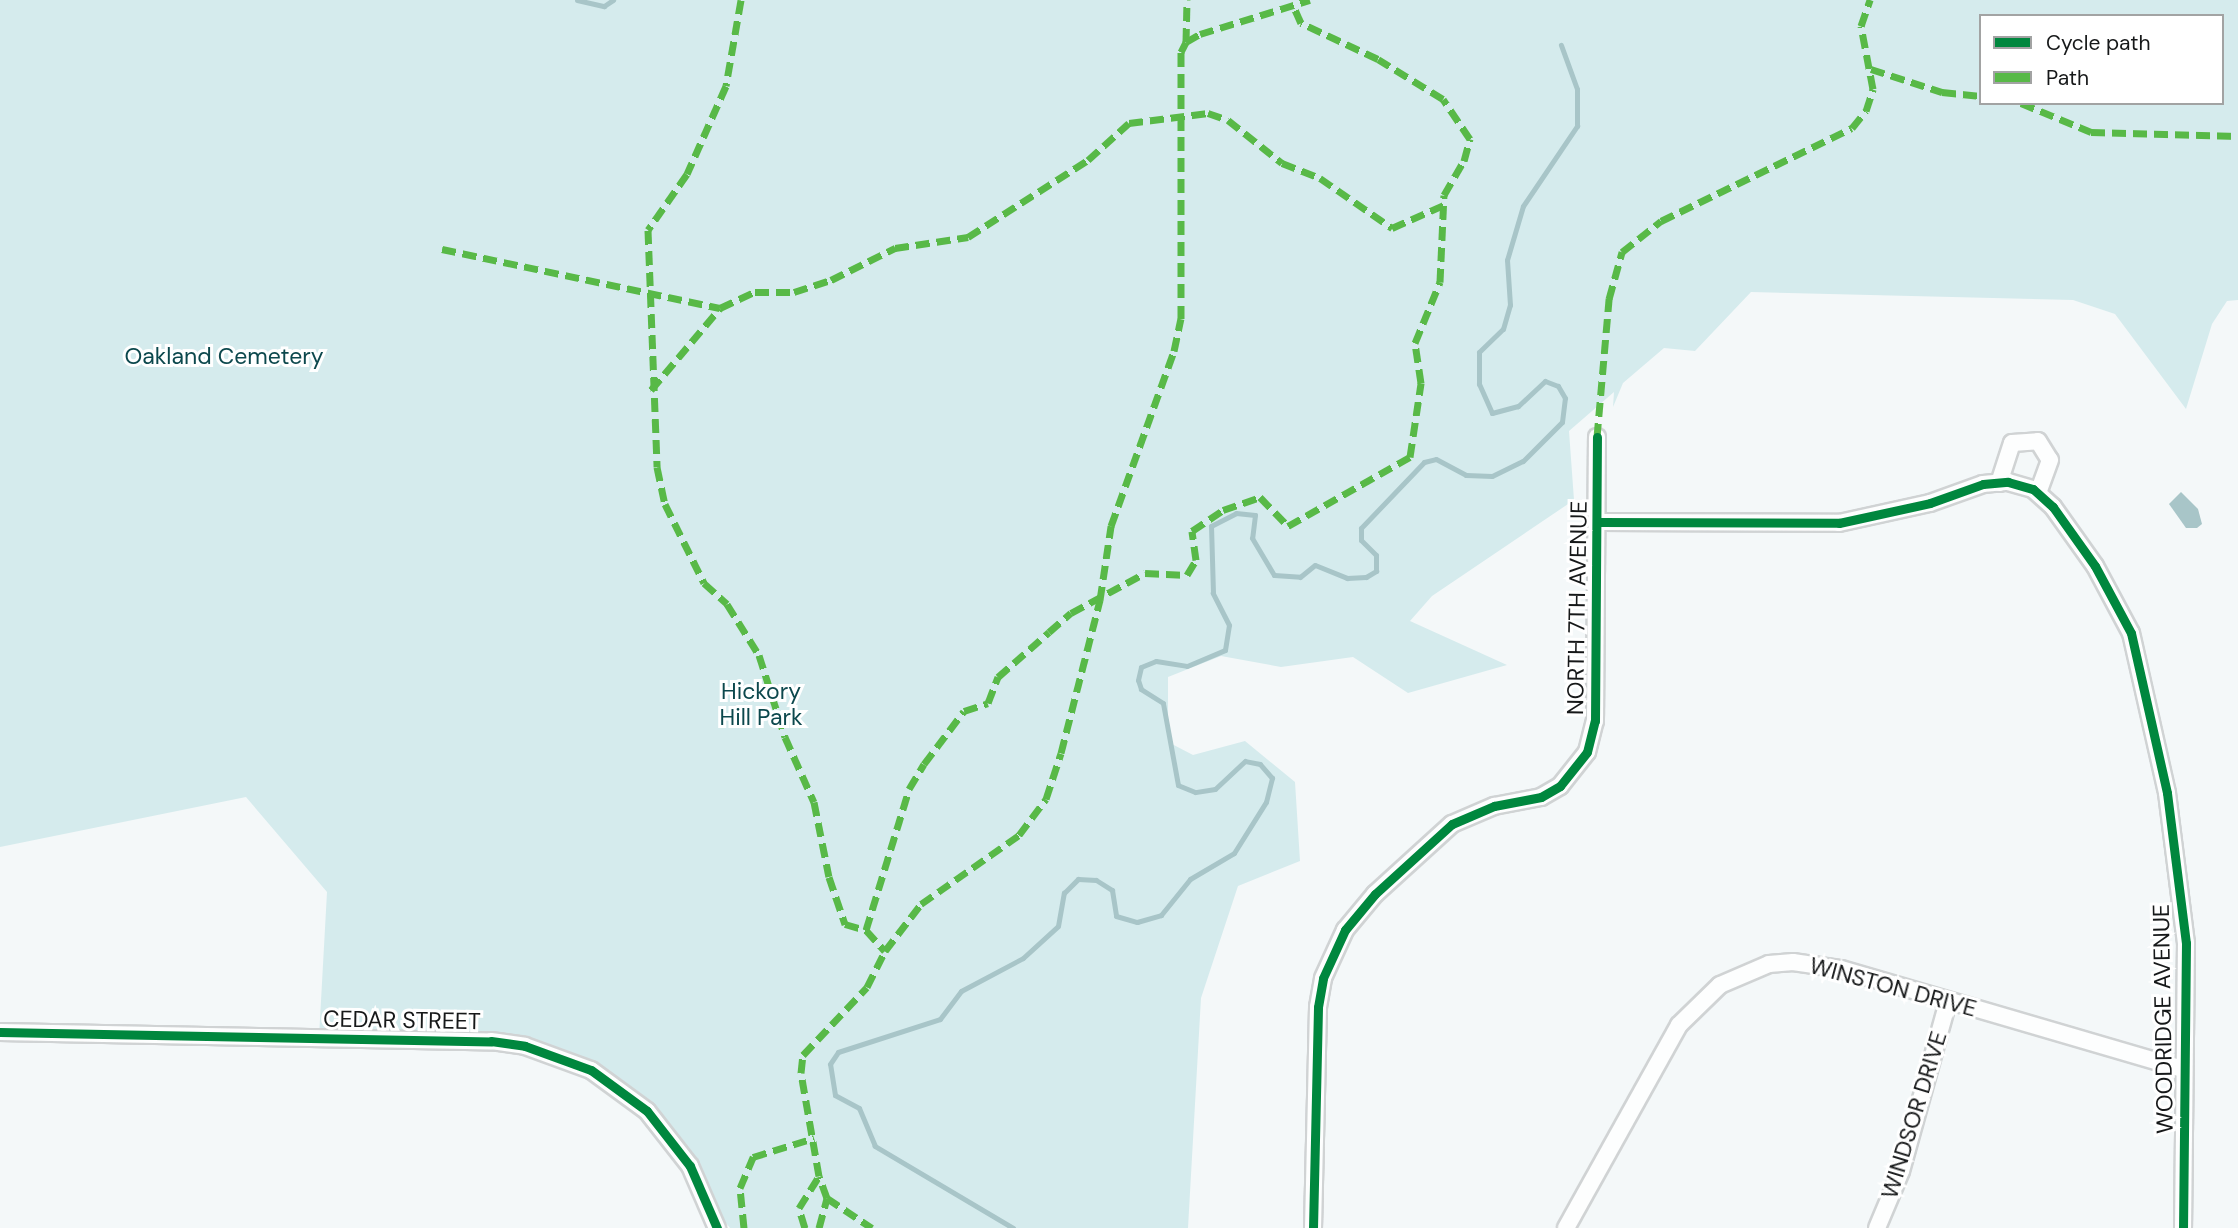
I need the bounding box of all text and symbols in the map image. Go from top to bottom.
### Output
legend [1979,14,2224,105]
text: Cycle path [2046,29,2151,57]
text: Path [2046,64,2089,92]
park label: Oakland Cemetery [124,342,324,370]
street label: NORTH 7TH AVENUE [1561,501,1593,715]
park label: Hickory Hill Park [720,677,802,731]
street label: WOODRIDGE AVENUE [2147,904,2179,1134]
street label: WINSTON DRIVE [1807,951,1979,1023]
street label: CEDAR STREET [323,1005,481,1035]
street label: WINDSOR DRIVE [1875,1028,1953,1202]

